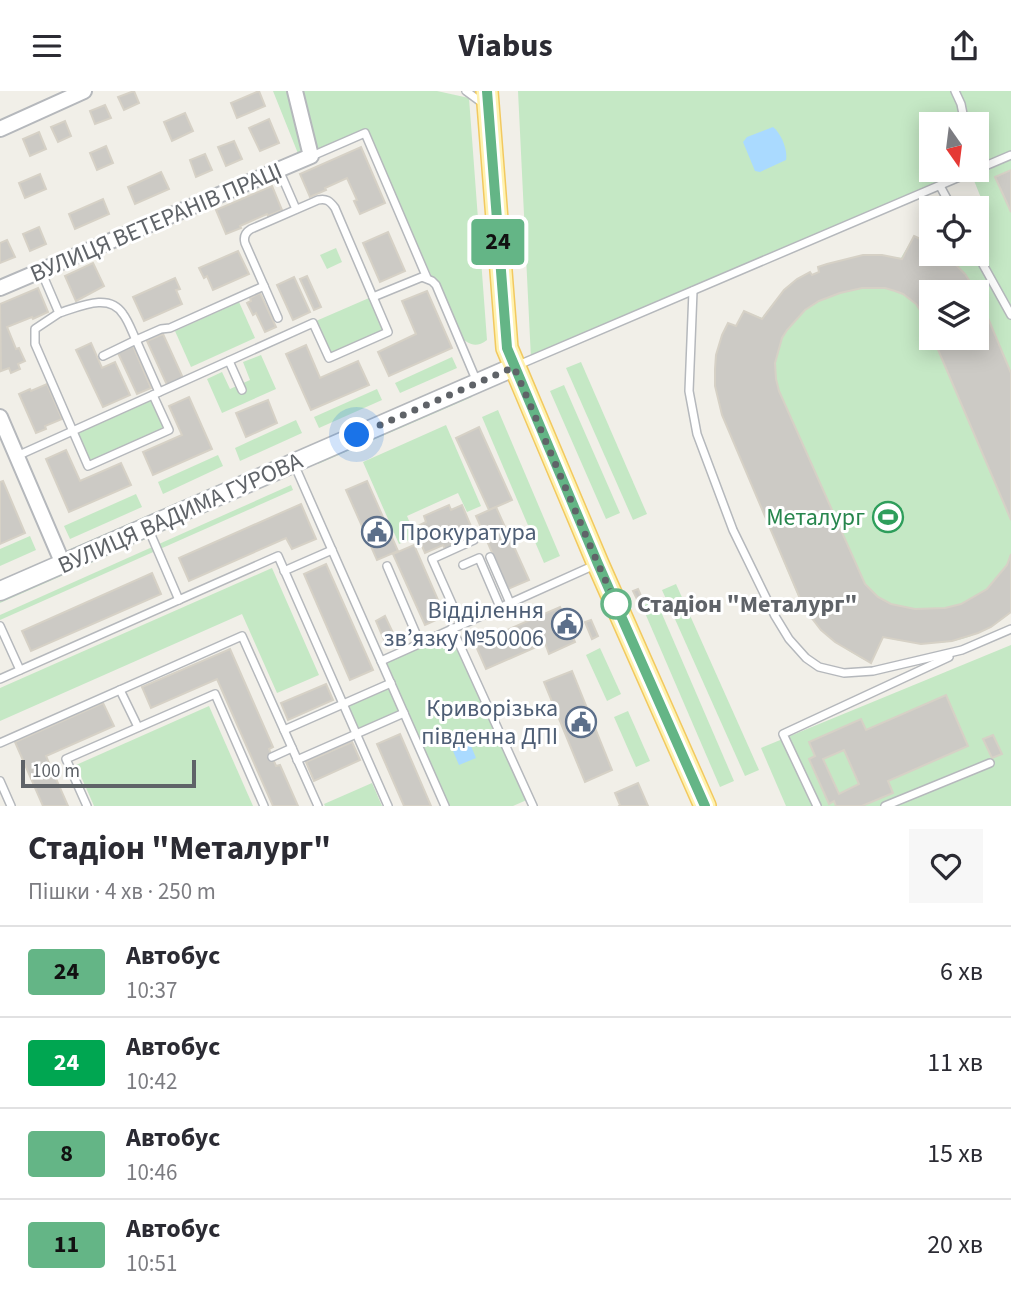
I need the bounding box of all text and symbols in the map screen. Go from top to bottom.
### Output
text: Viabus [458,23,553,69]
icon: menu [28,27,66,65]
icon: share [945,27,983,65]
north arrow [919,112,989,182]
map controls [919,112,989,350]
street label: ВУЛИЦЯ ВЕТЕРАНІВ ПРАЦІ [25,153,288,292]
button: locate [919,196,989,266]
line badge: 24 [466,219,530,265]
text: 24 [485,224,511,259]
button: layers [919,280,989,350]
your location [339,417,374,452]
street label: ВУЛИЦЯ ВАДИМА ГУРОВА [52,444,308,583]
place label: Металург [766,500,865,535]
sports icon: Металург [871,500,905,534]
public building icon: Прокуратура [360,515,394,549]
place label: Прокуратура [400,515,537,550]
place label: Стадіон "Металург" [637,587,857,622]
marker: Стадіон "Металург" [601,589,631,619]
place label: Відділення зв’язку №50006 [384,593,544,656]
public building icon: Відділення зв’язку №50006 [550,607,584,641]
place label: Криворізька південна ДПІ [421,691,558,754]
public building icon: Криворізька південна ДПІ [564,705,598,739]
scale bar [21,757,196,789]
text: 100 m [32,758,80,785]
text: Стадіон "Металург" [28,825,331,872]
button: heart [909,829,983,903]
text: Пішки · 4 хв · 250 m [28,875,216,908]
text: Автобус [126,937,220,974]
text: 6 хв [940,953,983,990]
text: 24 [54,954,79,989]
text: 10:37 [126,974,177,1007]
text: Автобус [126,1028,220,1065]
text: 11 хв [927,1044,983,1081]
text: 24 [54,1045,79,1080]
text: 10:42 [126,1065,177,1098]
text: Автобус [126,1119,220,1156]
text: 15 хв [927,1135,983,1172]
text: 8 [60,1136,73,1171]
text: 10:46 [126,1156,177,1189]
text: Автобус [126,1210,220,1247]
text: 20 хв [927,1226,983,1263]
text: 11 [54,1227,79,1262]
text: 10:51 [126,1247,177,1280]

